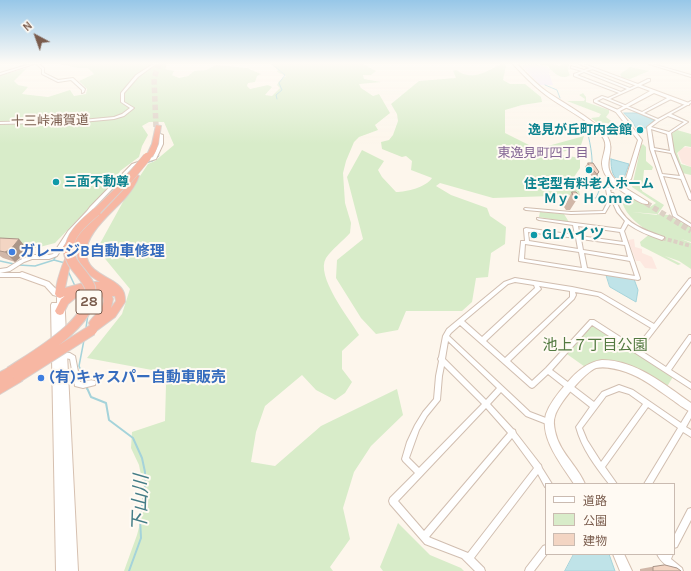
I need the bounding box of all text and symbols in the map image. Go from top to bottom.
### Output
north arrow [16,16,56,56]
text: N [21,19,35,34]
street label: 十三峠浦賀道 [11,113,89,129]
place label: 逸見が丘町内会館 [528,122,632,138]
marker: 逸見が丘町内会館 [635,125,645,135]
district label: 東逸見町四丁目 [498,145,588,161]
marker: 住宅型有料老人ホーム Ｍｙ・Ｈｏｍｅ [584,165,594,175]
place label: 三面不動尊 [64,174,129,190]
place label: 住宅型有料老人ホーム Ｍｙ・Ｈｏｍｅ [524,176,654,207]
marker: 三面不動尊 [51,177,61,187]
place label: GLハイツ [542,226,605,244]
marker: GLハイツ [529,230,539,240]
place label: ガレージB自動車修理 [20,243,165,261]
marker: ガレージB自動車修理 [7,247,17,257]
road number: 28 [76,290,102,314]
park label: 池上７丁目公園 [543,337,647,355]
place label: (有)キャスパー自動車販売 [49,369,226,387]
marker: (有)キャスパー自動車販売 [36,373,46,383]
water label: 下山川 [129,474,153,532]
legend [545,483,675,555]
text: 道路 [583,494,607,508]
text: 公園 [583,514,607,528]
text: 建物 [583,534,607,548]

